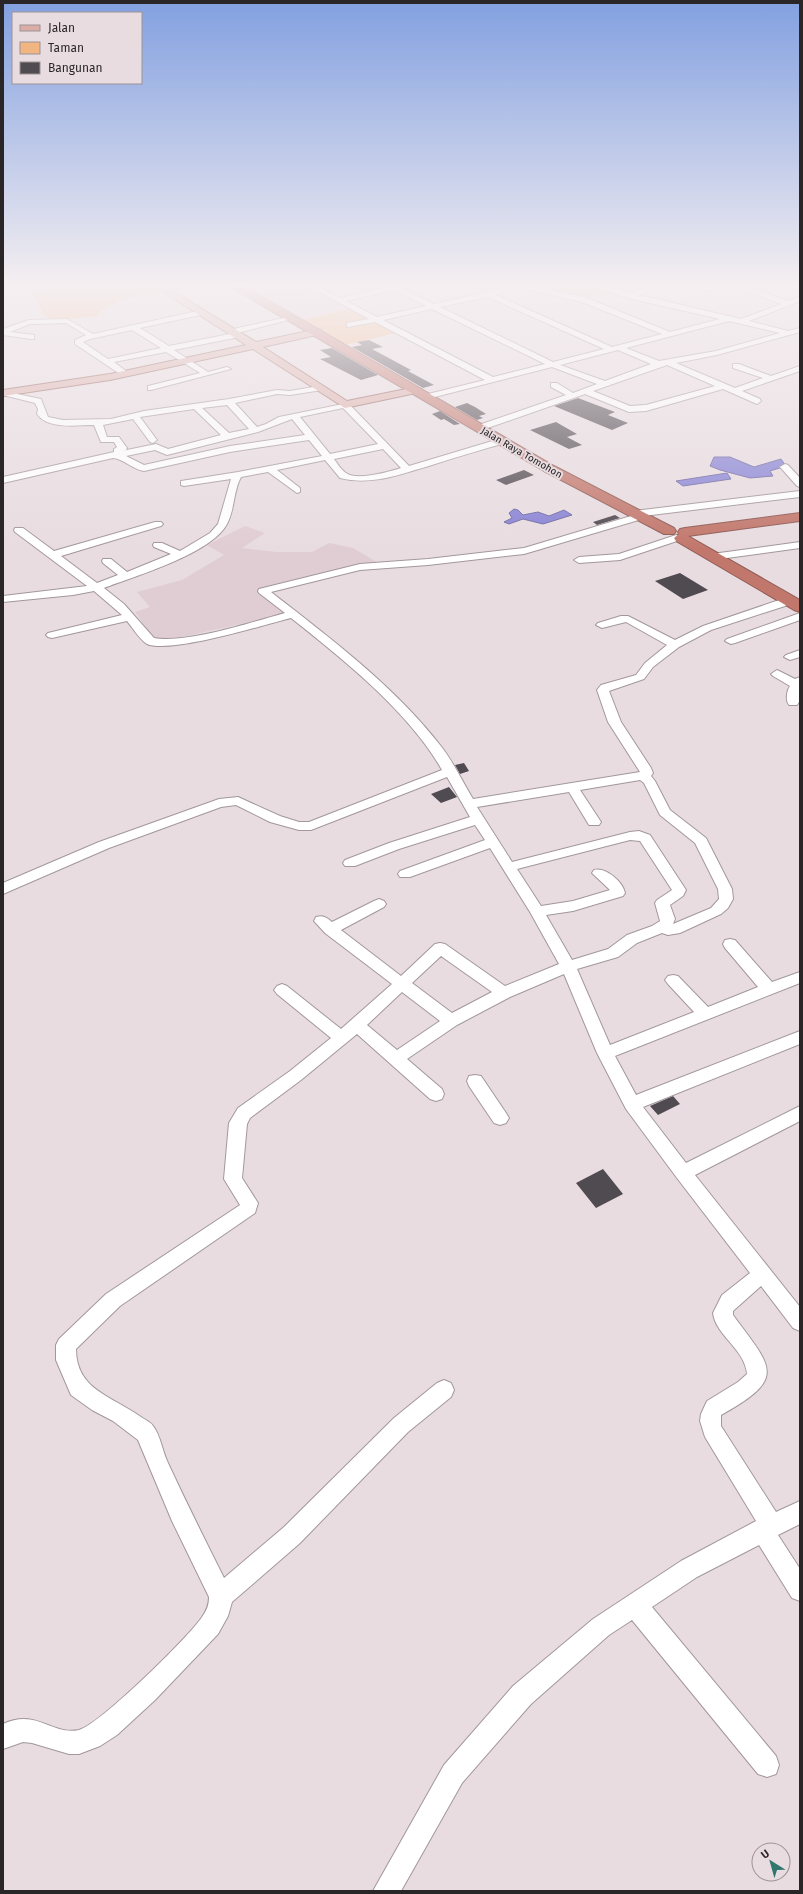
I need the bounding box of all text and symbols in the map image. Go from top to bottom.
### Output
legend [12,12,142,84]
text: Jalan [48,21,75,35]
text: Taman [48,41,84,55]
text: Bangunan [48,61,103,75]
street label: Jalan Raya Tomohon [479,425,564,481]
north arrow [751,1842,791,1882]
text: U [759,1847,772,1862]

